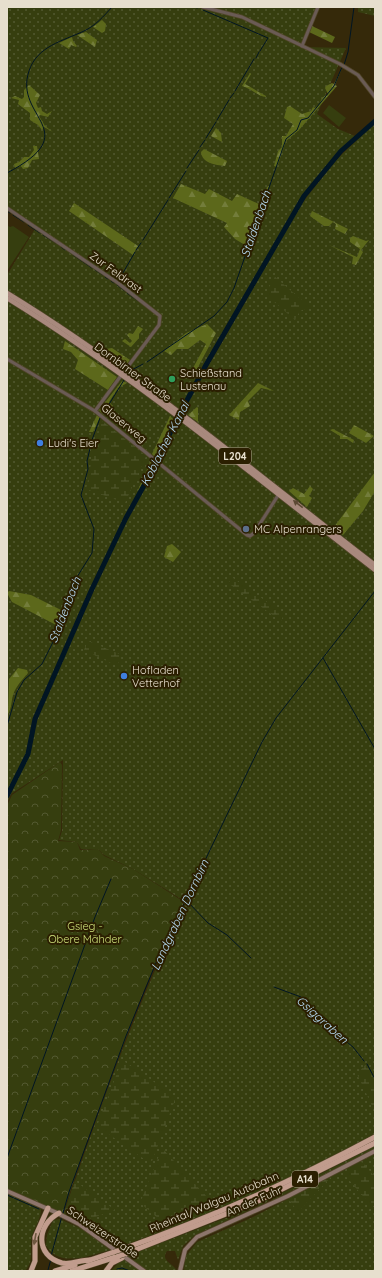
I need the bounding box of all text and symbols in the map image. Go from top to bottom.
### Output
water label: Staldenbach [237,188,274,259]
street label: Zur Feldrast [87,248,145,296]
street label: Dornbirner Straße [92,339,174,405]
place label: Schießstand Lustenau [180,366,242,393]
marker: Schießstand Lustenau [167,374,177,384]
water label: Koblacher Kanal [137,398,193,488]
street label: Glaserweg [98,400,150,446]
place label: Ludi's Eier [48,436,99,450]
marker: Ludi's Eier [35,438,45,448]
road number: L204 [219,448,251,464]
one-way arrow [293,500,304,509]
place label: MC Alpenrangers [254,522,342,536]
marker: MC Alpenrangers [241,524,251,534]
water label: Staldenbach [45,575,84,645]
place label: Hofladen Vetterhof [132,663,180,690]
marker: Hofladen Vetterhof [119,671,129,681]
water label: Landgraben Dornbirn [147,856,212,972]
park label: Gsieg - Obere Mähder [48,919,123,946]
water label: Gsiggraben [293,993,352,1047]
street label: Rheintal/Walgau Autobahn [147,1168,281,1236]
road number: A14 [292,1171,318,1187]
street label: An der Fuhr [224,1182,285,1219]
street label: Schweizerstraße [65,1203,141,1261]
one-way arrow [32,1233,38,1245]

